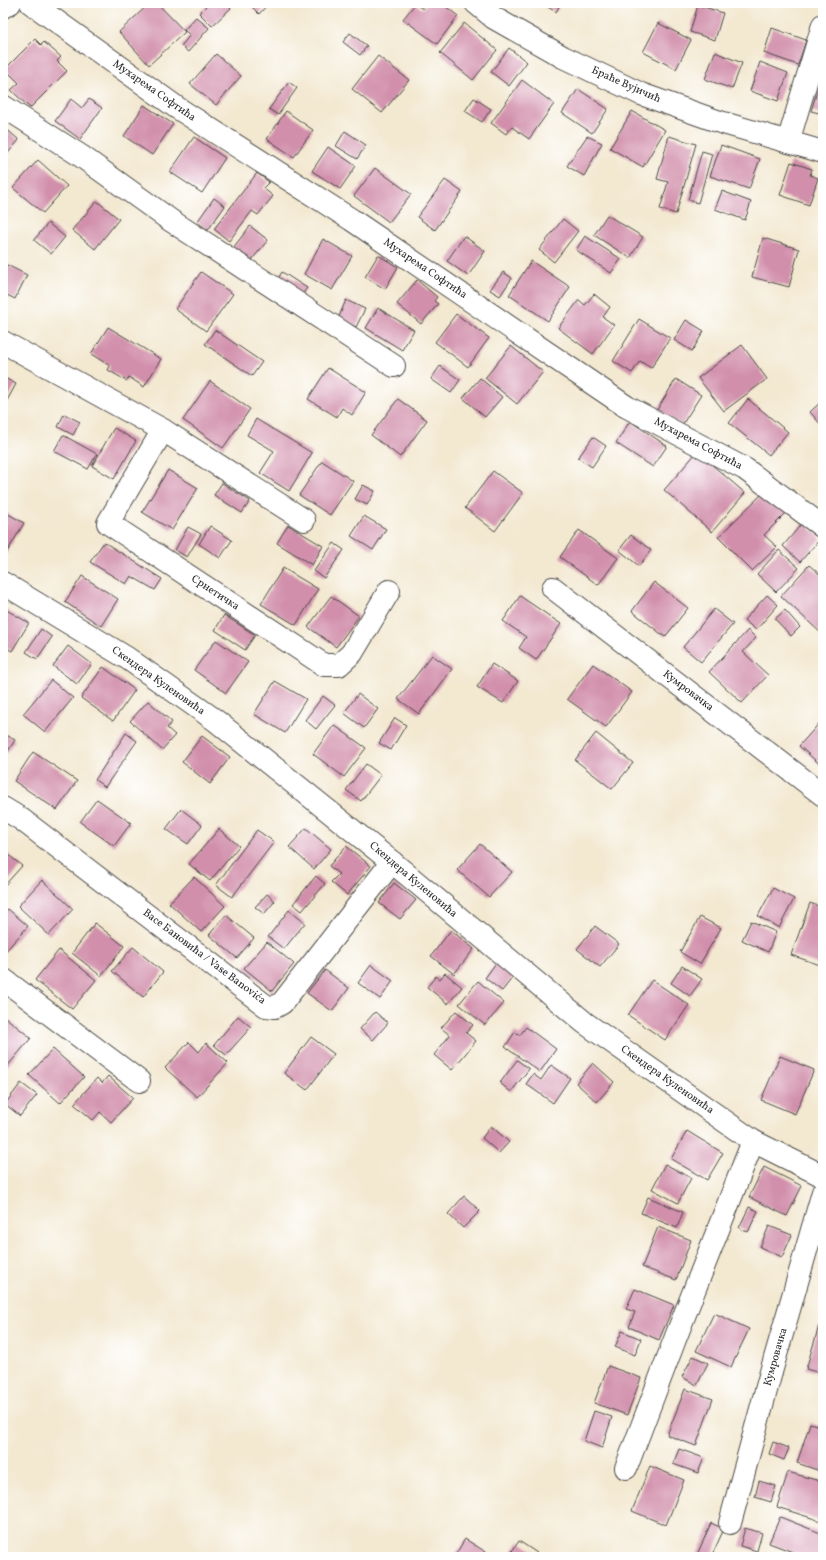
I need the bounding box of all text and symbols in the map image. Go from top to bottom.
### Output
street label: Мухарема Софтића [109,57,199,126]
street label: Браће Вујичић [589,63,663,107]
street label: Мухарема Софтића [380,235,470,303]
street label: Мухарема Софтића [651,414,745,474]
street label: Срнетичка [188,572,242,614]
street label: Скендера Куленовића [108,643,208,719]
street label: Кумровачка [660,667,717,715]
street label: Скендера Куленовића [366,839,461,922]
street label: Васе Бановића / Vase Banovića [139,906,269,1009]
street label: Скендера Куленовића [617,1042,717,1118]
street label: Кумровачка [761,1326,792,1388]

